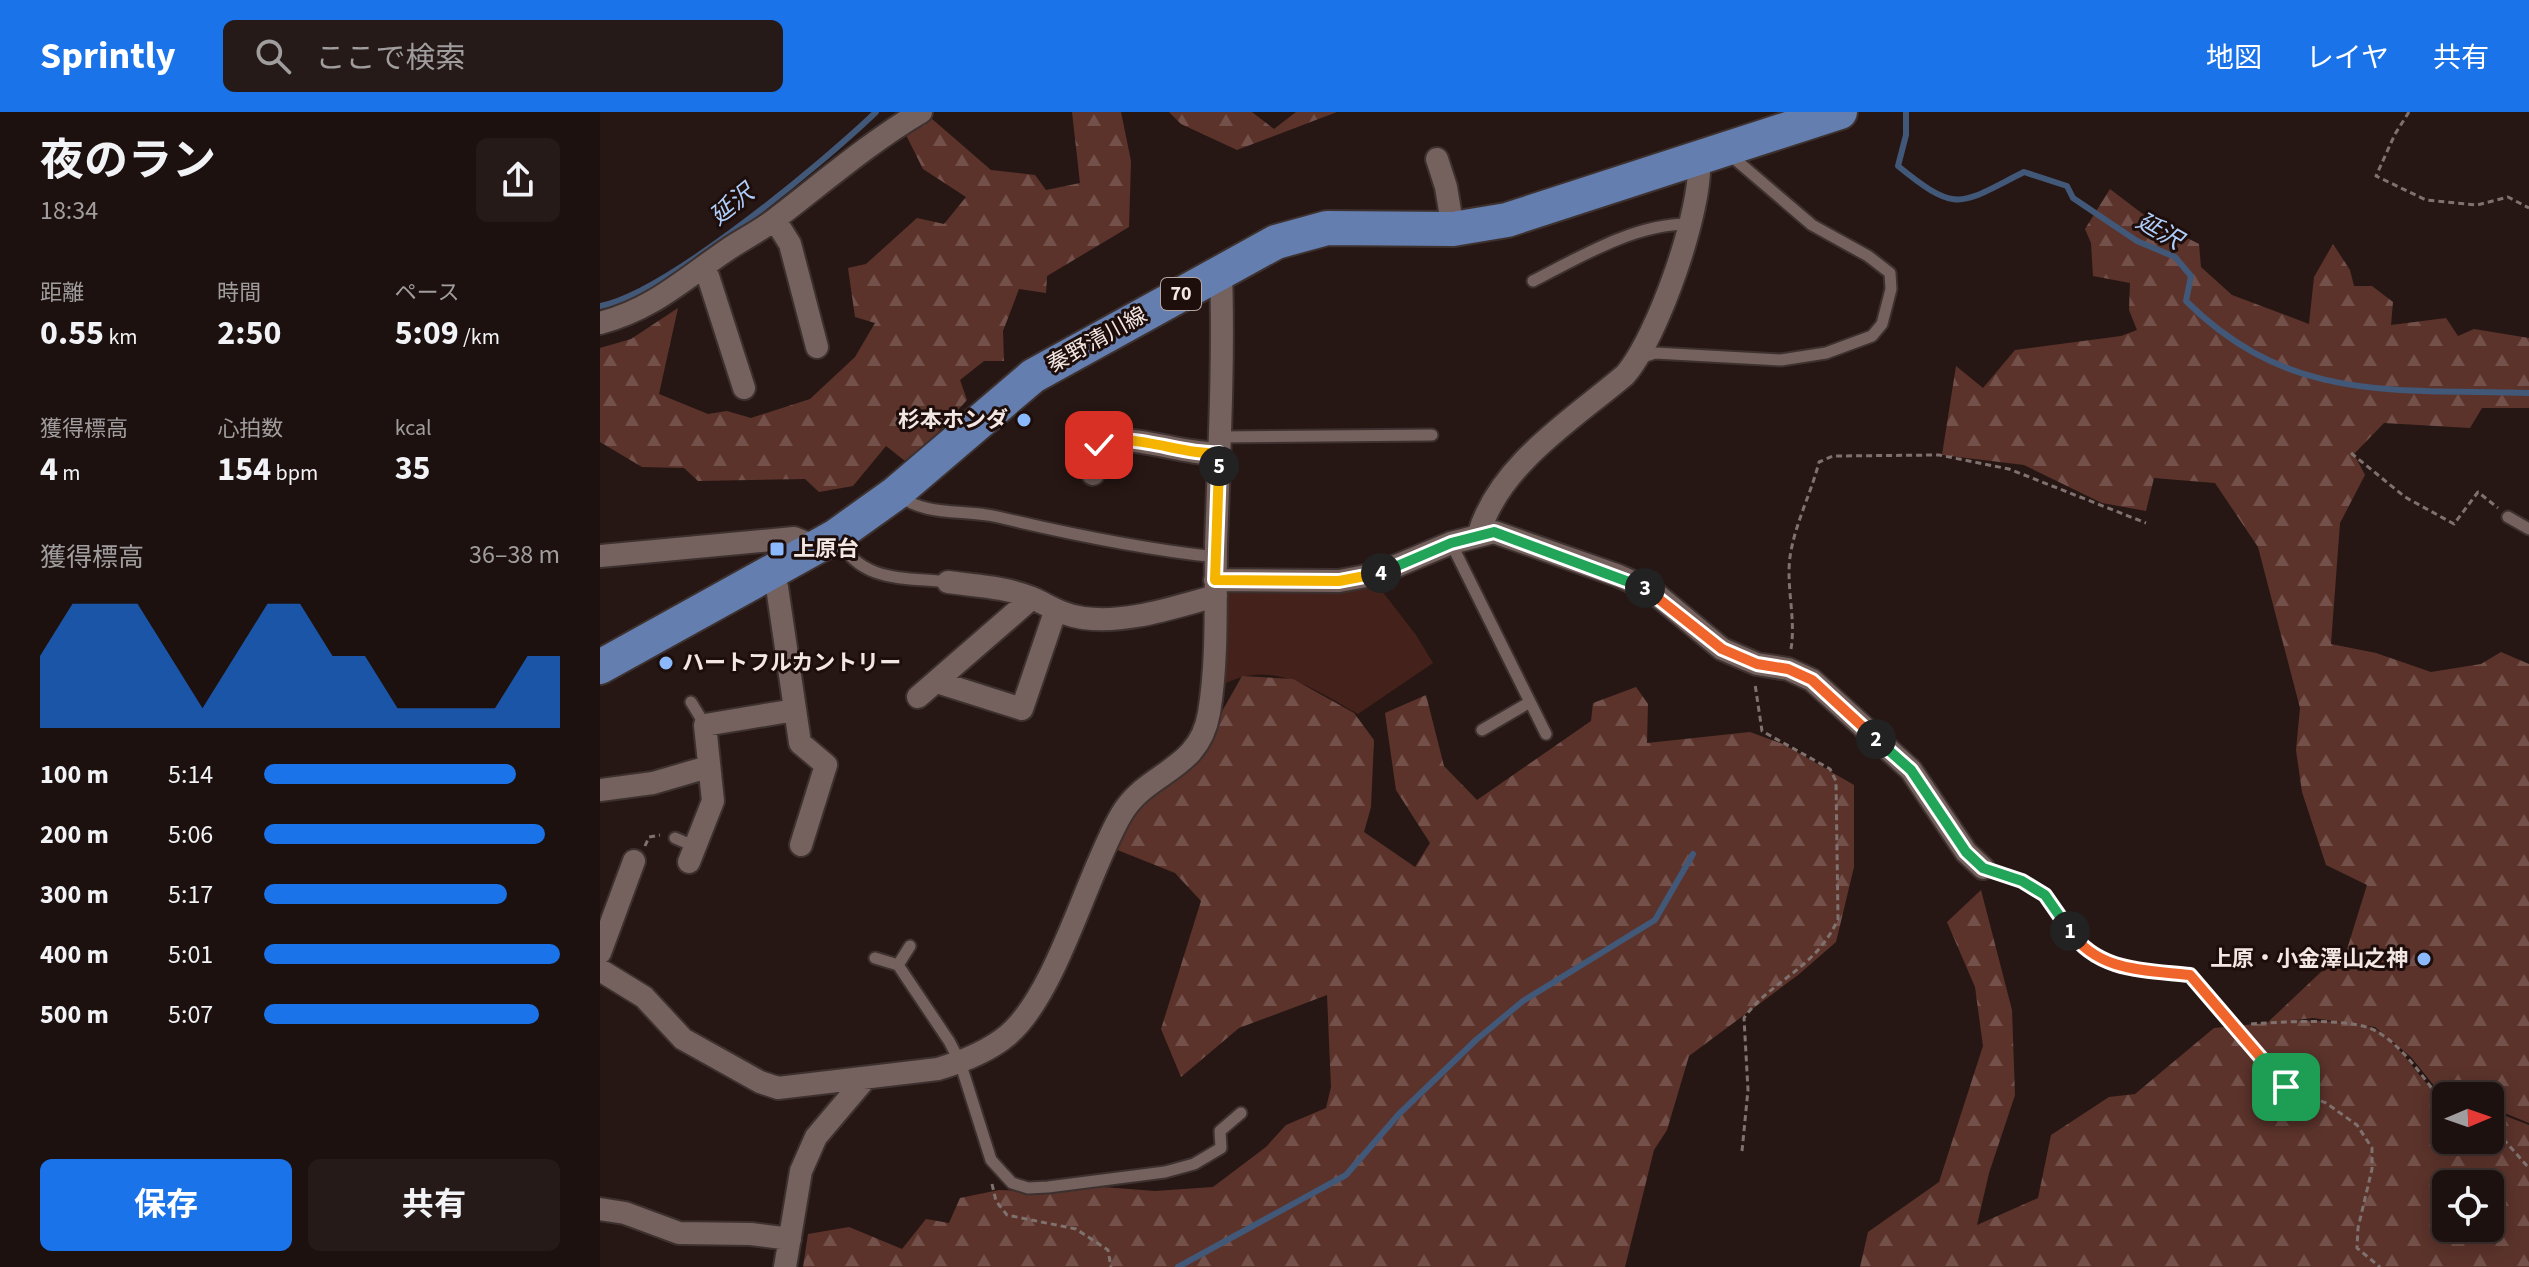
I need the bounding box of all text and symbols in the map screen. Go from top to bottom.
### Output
search box [223,20,783,92]
text: Sprintly [40,29,175,83]
icon: search [251,34,295,78]
text: ここで検索 [315,37,465,80]
text: 地図 [2206,38,2262,78]
text: レイヤ [2306,38,2389,78]
text: 共有 [2433,38,2489,78]
text: 夜のラン [40,130,216,193]
button: share [476,138,560,222]
water label: 延沢 [702,174,764,234]
text: 18:34 [40,192,98,229]
water label: 延沢 [2129,204,2191,260]
text: 距離 [40,277,84,309]
text: 時間 [217,277,261,309]
text: ペース [395,277,460,309]
road number: 70 [1161,278,1201,310]
street label: 秦野清川線 [1041,299,1153,381]
text: 0.55 [40,309,104,358]
text: 2:50 [217,309,281,358]
text: 5:09 [395,309,459,358]
text: km [104,321,138,353]
text: /km [459,321,500,353]
place label: 杉本ホンダ [898,404,1008,436]
marker: 杉本ホンダ [1015,411,1033,429]
pin [1065,411,1133,479]
text: kcal [395,412,432,444]
text: 獲得標高 [40,413,128,445]
text: 心拍数 [217,413,283,445]
icon: check [1077,423,1121,467]
text: 35 [395,444,431,493]
text: 4 [40,445,58,494]
text: 154 [217,445,271,494]
pin: 5 [1199,446,1239,486]
text: 5 [1213,450,1225,482]
text: m [58,457,81,489]
text: bpm [271,457,318,489]
place label: 上原台 [793,533,859,565]
text: 36–38 m [469,536,560,573]
text: 獲得標高 [40,539,144,576]
marker: 上原台 [768,540,786,558]
pin: 4 [1361,553,1401,593]
text: 4 [1375,557,1387,589]
pin: 3 [1625,568,1665,608]
text: 3 [1639,572,1651,604]
place label: ハートフルカントリー [682,647,901,679]
marker: ハートフルカントリー [657,654,675,672]
pin: 2 [1856,719,1896,759]
text: 2 [1870,723,1882,755]
text: 100 m [40,756,109,793]
text: 5:14 [168,756,213,793]
text: 200 m [40,816,109,853]
text: 5:06 [168,816,213,853]
text: 300 m [40,876,109,913]
text: 5:17 [168,876,213,913]
pin: 1 [2050,911,2090,951]
text: 1 [2064,915,2076,947]
text: 400 m [40,936,109,973]
text: 5:01 [168,936,213,973]
place label: 上原・小金澤山之神 [2210,943,2408,975]
marker: 上原・小金澤山之神 [2415,950,2433,968]
text: 500 m [40,996,109,1033]
text: 5:07 [168,996,213,1033]
pin [2252,1053,2320,1121]
icon: arrive [2264,1065,2308,1109]
north arrow [2432,1082,2504,1154]
map controls [2432,1082,2504,1242]
button: 保存 [40,1159,292,1251]
button: 共有 [308,1159,560,1251]
button: locate [2432,1170,2504,1242]

